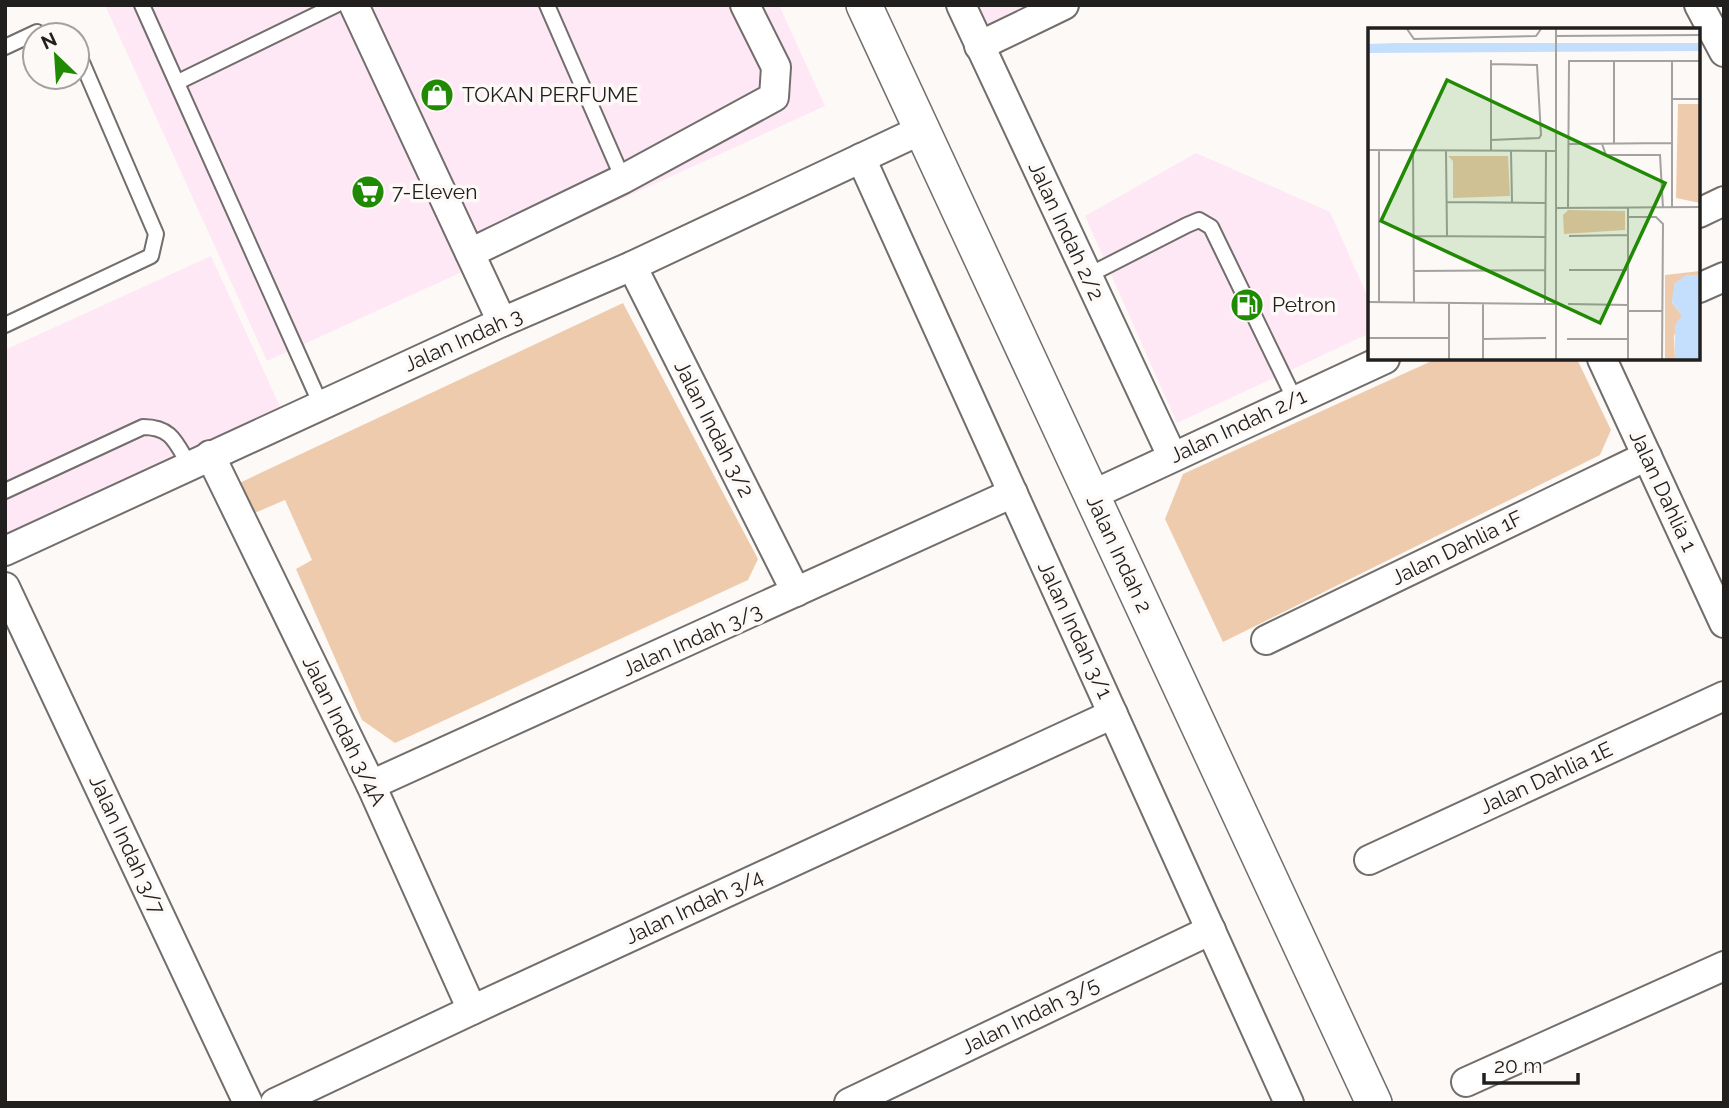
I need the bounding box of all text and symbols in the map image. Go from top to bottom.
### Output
north arrow [21,21,91,91]
text: N [38,28,60,54]
inset map [1368,28,1701,360]
shop icon: TOKAN PERFUME [418,76,456,114]
place label: TOKAN PERFUME [462,82,638,107]
street label: Jalan Indah 2/2 [1023,158,1109,304]
supermarket icon: 7-Eleven [349,173,387,211]
place label: 7-Eleven [392,179,477,204]
fuel station icon: Petron [1228,286,1266,324]
place label: Petron [1272,292,1336,317]
street label: Jalan Indah 3 [400,302,526,377]
street label: Jalan Indah 3/2 [669,356,760,501]
street label: Jalan Indah 2/1 [1165,383,1310,468]
street label: Jalan Dahlia 1 [1624,426,1702,555]
street label: Jalan Indah 2 [1081,491,1158,616]
street label: Jalan Dahlia 1F [1387,505,1527,590]
street label: Jalan Indah 3/1 [1033,557,1118,702]
street label: Jalan Indah 3/3 [618,598,765,682]
street label: Jalan Indah 3/4A [297,652,391,810]
street label: Jalan Dahlia 1E [1475,736,1616,819]
street label: Jalan Indah 3/7 [84,771,171,919]
street label: Jalan Indah 3/4 [621,864,767,949]
street label: Jalan Indah 3/5 [957,971,1103,1060]
scale bar [1484,1042,1578,1086]
text: 20 m [1494,1053,1542,1078]

